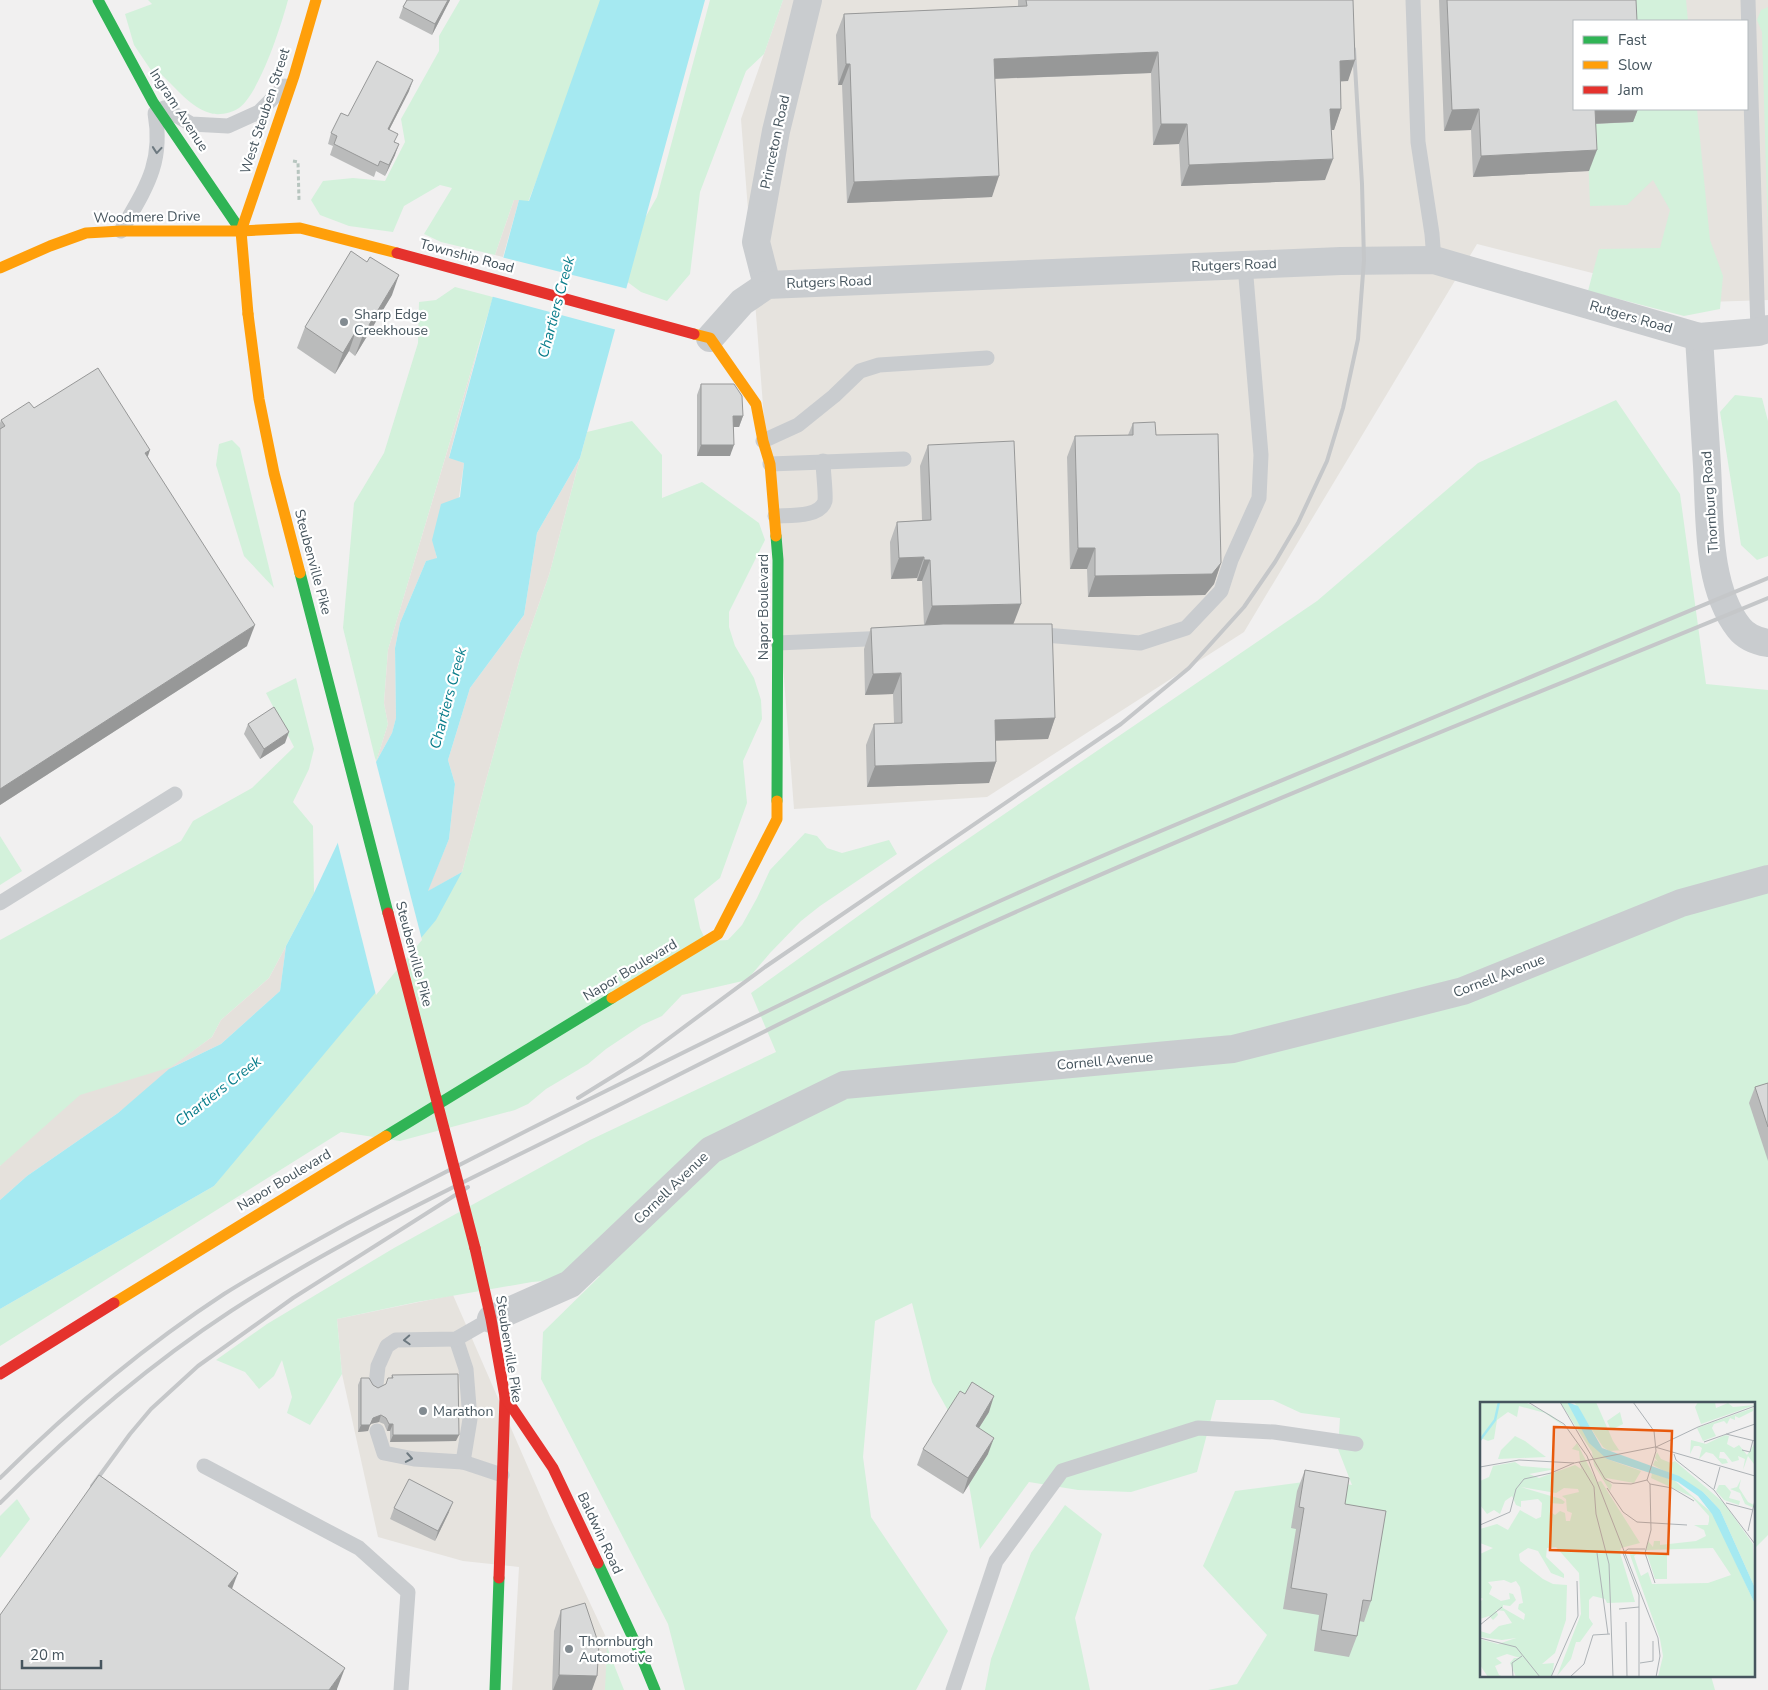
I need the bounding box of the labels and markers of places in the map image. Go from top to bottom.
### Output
place label: Sharp Edge Creekhouse [354,305,428,340]
marker: Sharp Edge Creekhouse [338,316,350,328]
place label: Marathon [433,1402,493,1421]
marker: Marathon [417,1405,429,1417]
place label: Thornburgh Automotive [579,1632,653,1667]
marker: Thornburgh Automotive [563,1643,575,1655]

